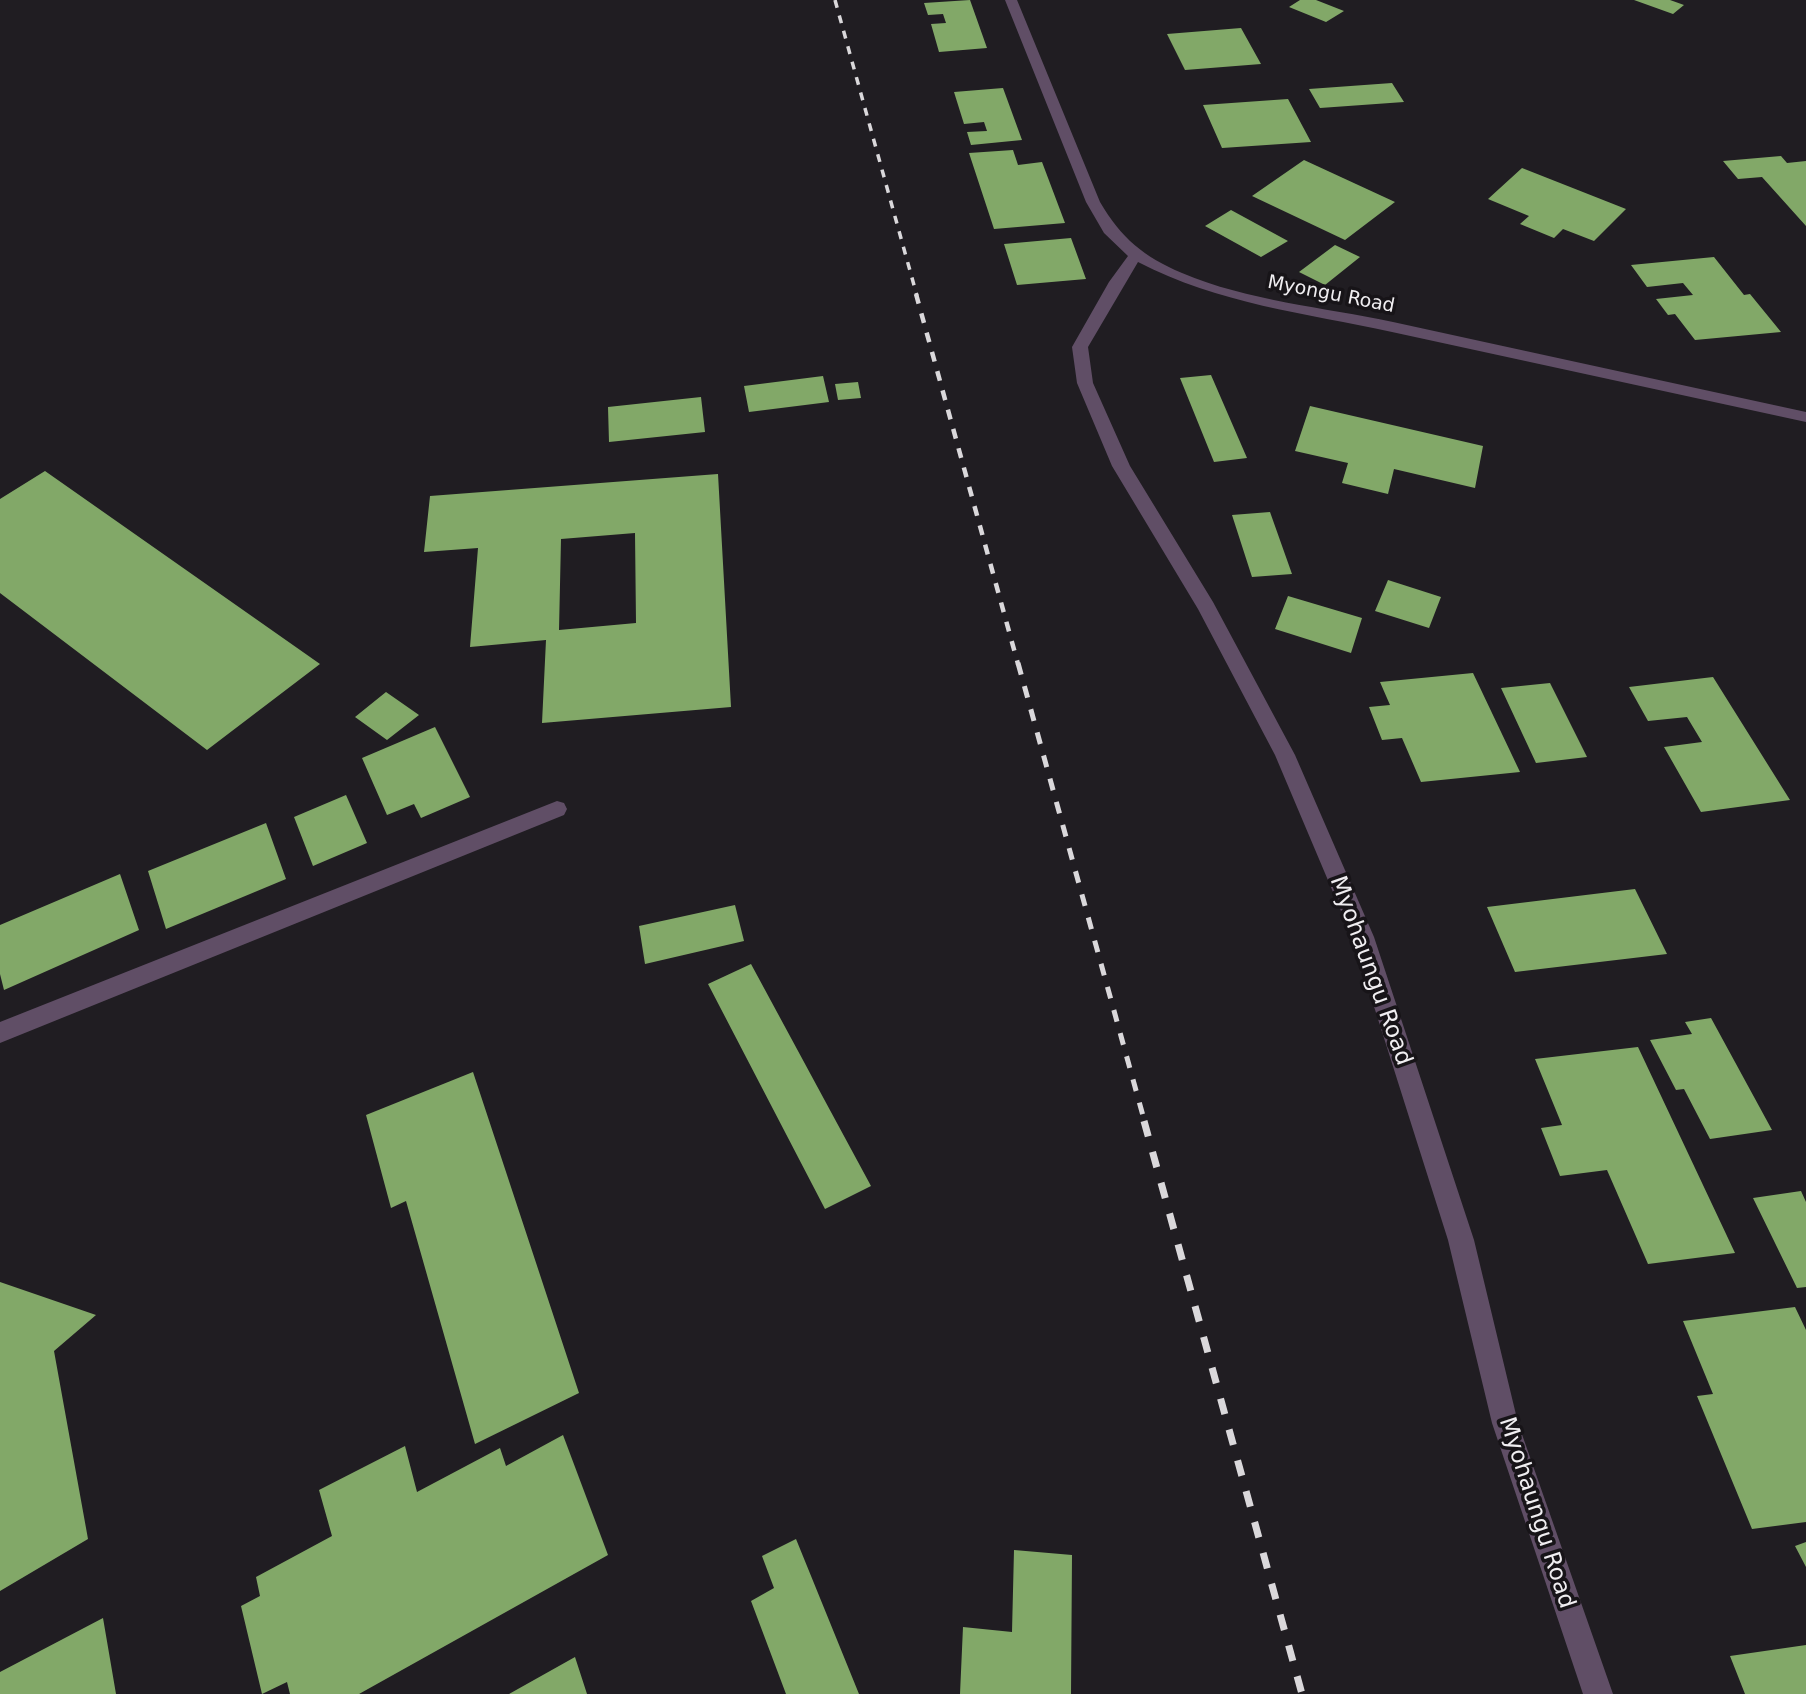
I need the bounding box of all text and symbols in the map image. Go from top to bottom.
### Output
street label: Myongu Road [1265,271,1397,319]
street label: Myohaungu Road [1323,873,1417,1069]
street label: Myohaungu Road [1492,1414,1580,1612]

